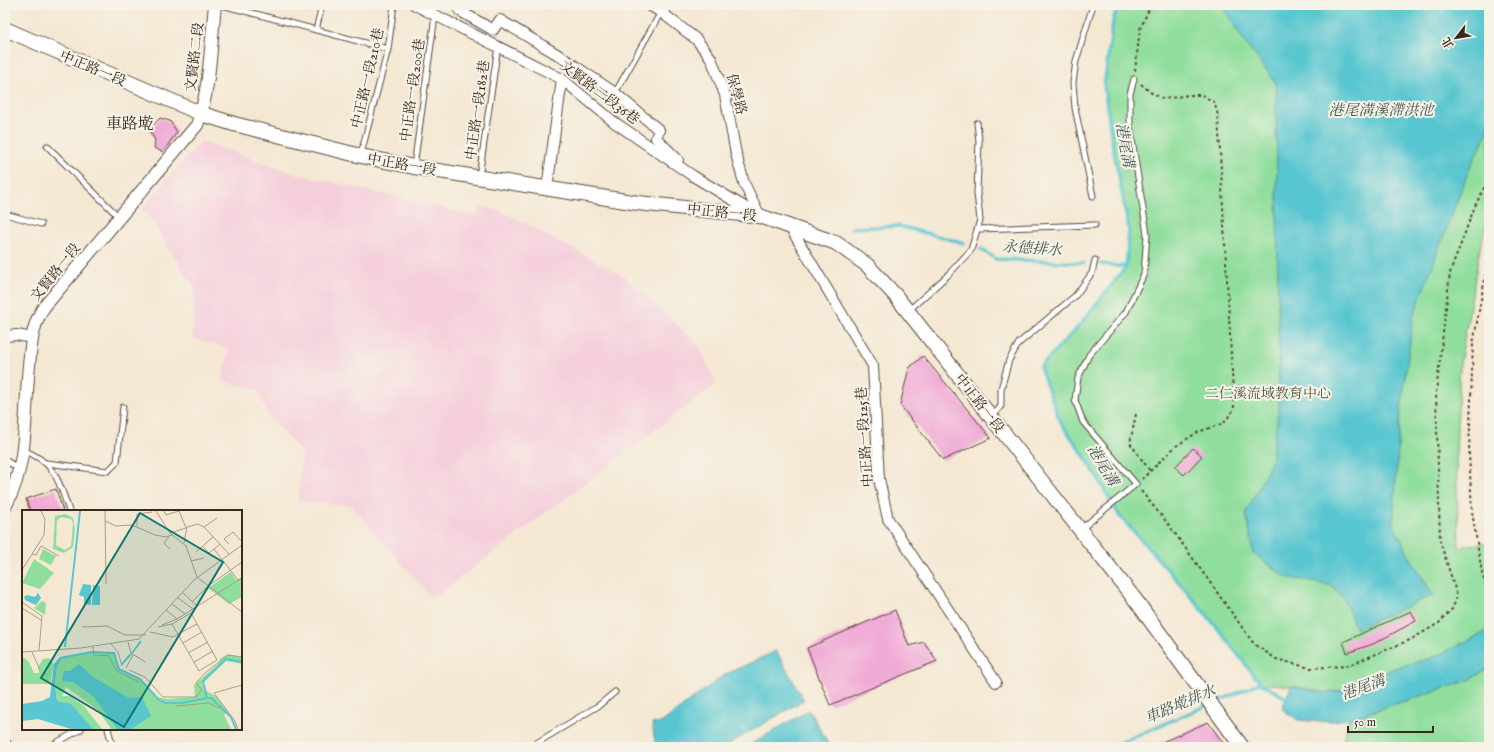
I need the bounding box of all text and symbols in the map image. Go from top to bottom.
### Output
north arrow [1436,18,1476,58]
street label: 文賢路二段 [182,21,208,93]
street label: 中正路一段210巷 [348,26,388,130]
text: 北 [1439,34,1457,51]
street label: 中正路一段200巷 [397,37,429,143]
street label: 中正路一段 [57,47,128,91]
street label: 文賢路二段36巷 [556,57,643,129]
street label: 中正路一段182巷 [462,59,494,162]
street label: 保學路 [722,72,750,117]
water label: 港尾溝溪滯洪池 [1328,101,1435,120]
district label: 車路墘 [106,115,154,135]
water label: 港尾溝 [1111,121,1138,171]
street label: 中正路一段 [366,150,438,180]
street label: 中正路一段 [686,200,758,226]
water label: 永德排水 [1001,237,1065,260]
street label: 文賢路一段 [27,240,85,305]
street label: 中正路一段 [951,370,1008,437]
park label: 二仁溪流域教育中心 [1205,385,1331,403]
street label: 中正路一段125巷 [853,386,877,488]
water label: 港尾溝 [1083,441,1123,491]
inset map [22,510,242,730]
water label: 港尾溝 [1339,670,1389,704]
water label: 車路墘排水 [1142,680,1220,728]
scale bar [1348,708,1433,734]
text: 50 m [1354,715,1376,730]

